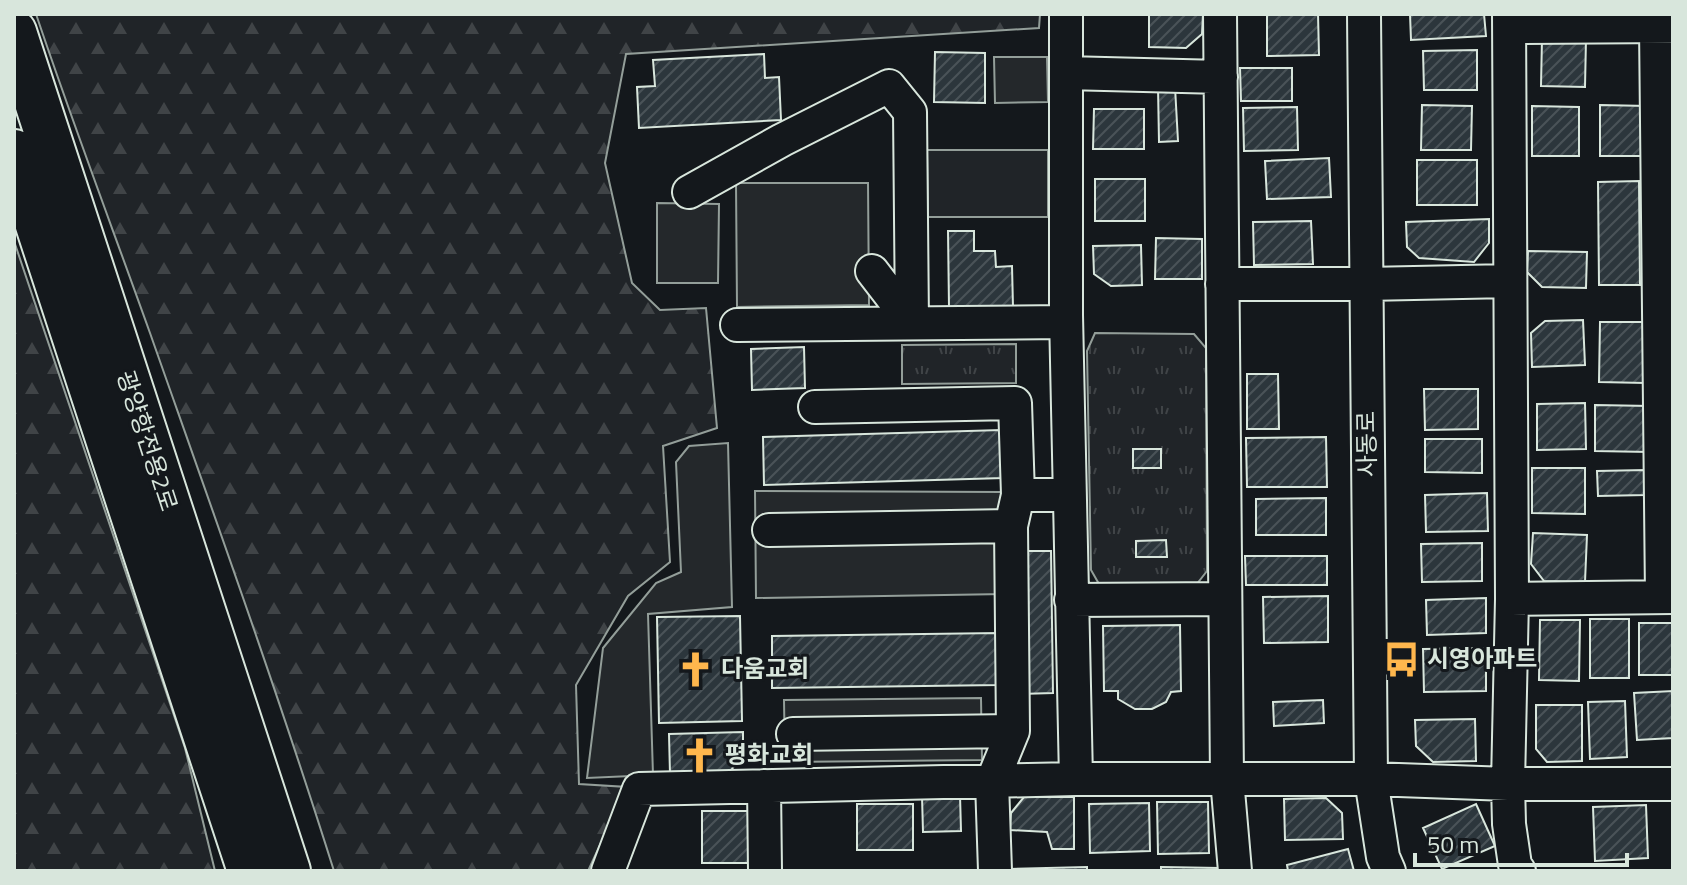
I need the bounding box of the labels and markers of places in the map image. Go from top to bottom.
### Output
bus stop icon: 시영아파트 [1382,640,1420,678]
place label: 시영아파트 [1427,640,1537,676]
church icon: 다움교회 [676,650,714,688]
place label: 다움교회 [721,650,809,686]
church icon: 평화교회 [680,736,718,774]
place label: 평화교회 [725,736,813,772]

